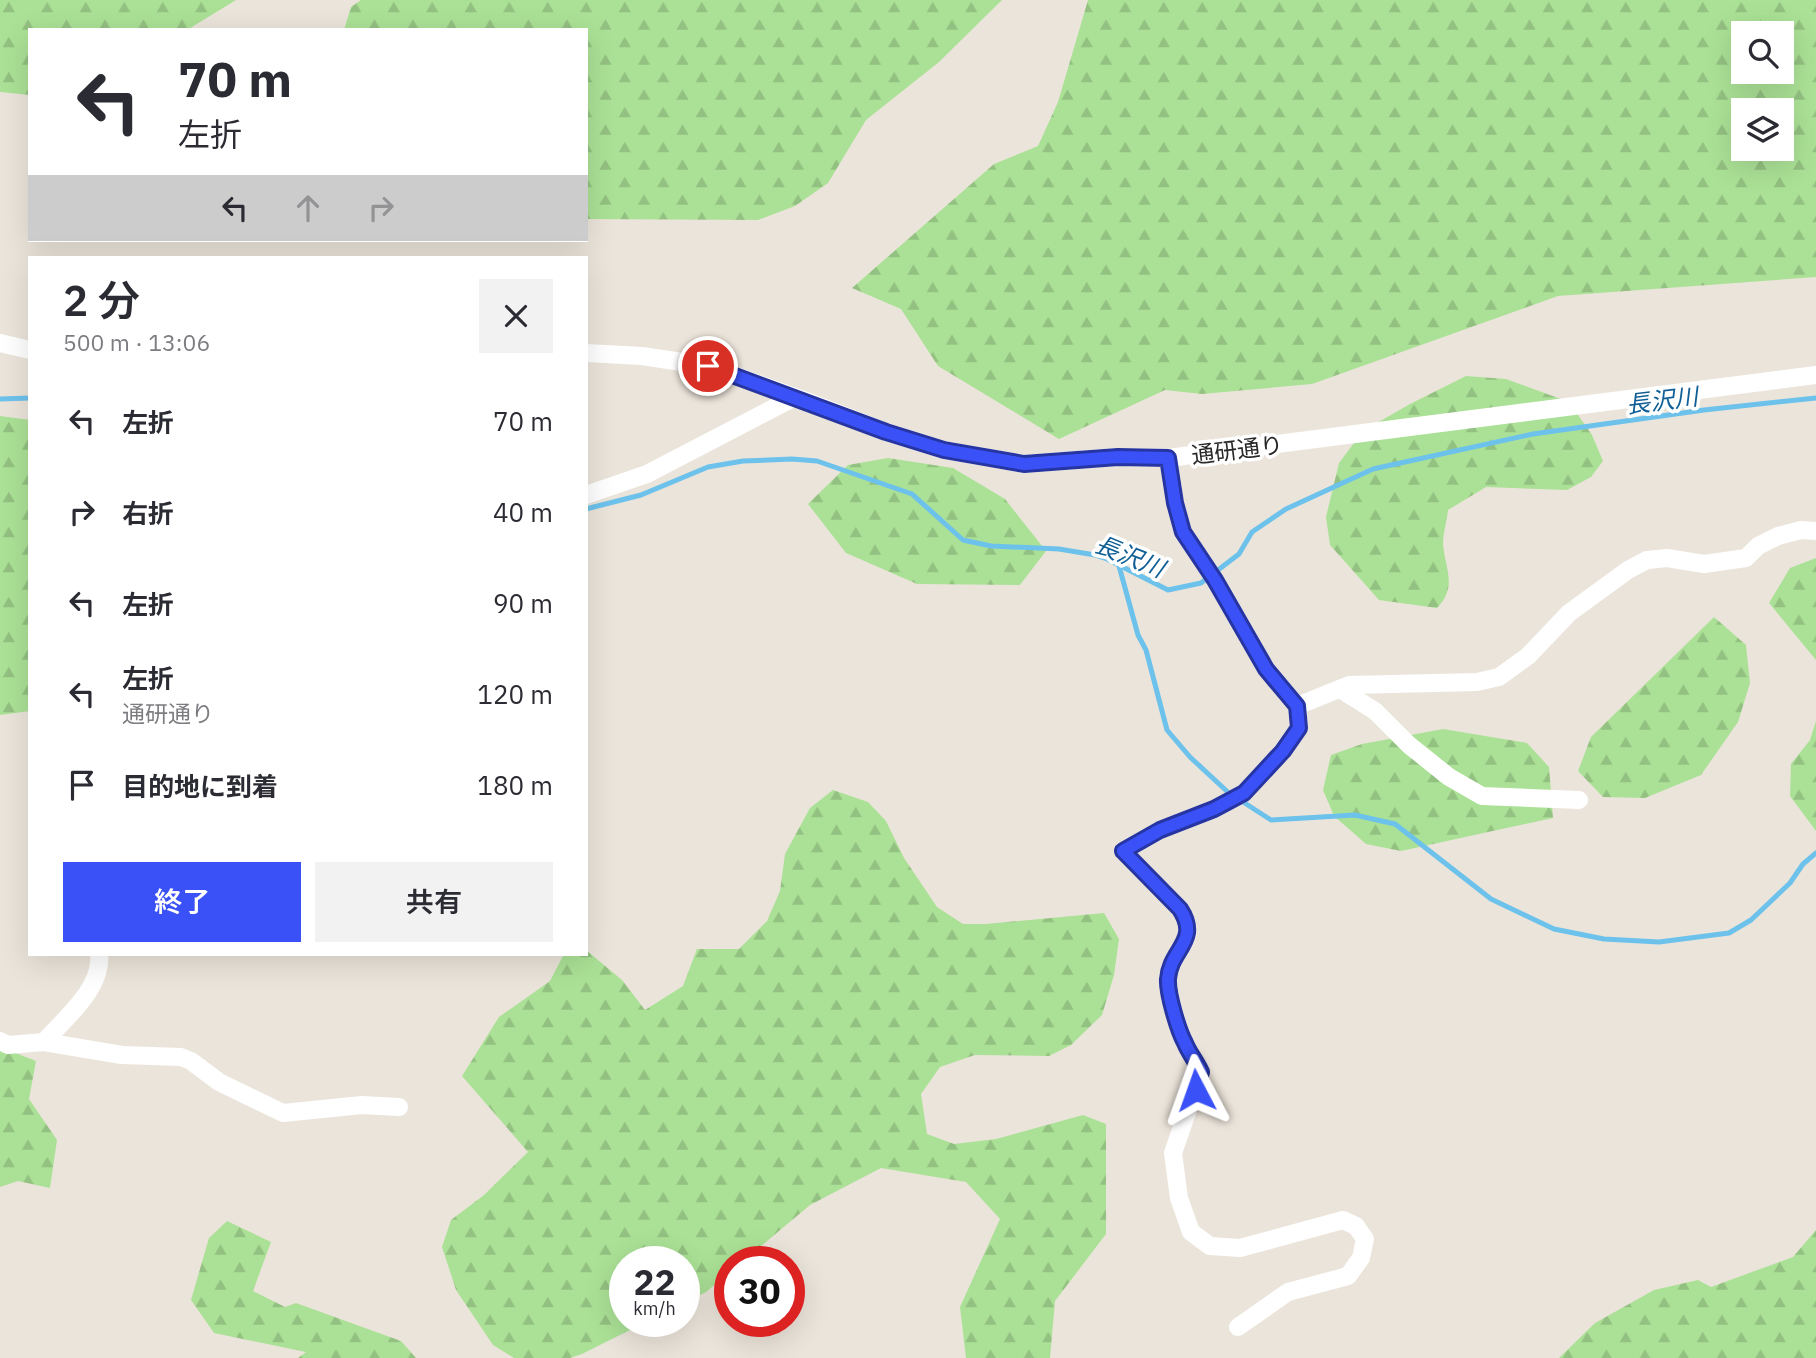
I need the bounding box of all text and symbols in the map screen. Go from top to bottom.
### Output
map controls [1731,21,1794,161]
button: search [1731,21,1794,84]
text: 70 m [178,47,292,110]
icon: left [63,56,154,147]
button: layers [1731,98,1794,161]
text: 左折 [178,113,242,155]
icon: left [216,189,254,227]
icon: ahead [289,189,327,227]
icon: right [362,189,400,227]
text: 2 分 [63,273,140,328]
button: close [479,279,553,353]
text: 500 m · 13:06 [63,327,210,357]
pin [678,336,738,396]
icon: arrive [689,347,727,385]
water label: 長沢川 [1624,379,1703,420]
icon: left [63,402,101,440]
text: 70 m [493,404,553,438]
text: 左折 [122,405,174,439]
street label: 通研通り [1190,429,1284,469]
icon: right [63,493,101,531]
text: 40 m [493,495,553,529]
text: 右折 [122,496,174,530]
water label: 長沢川 [1091,528,1172,585]
icon: left [63,584,101,622]
text: 90 m [493,586,553,620]
text: 左折 [122,587,174,621]
text: 左折 [122,661,174,695]
icon: left [63,675,101,713]
text: 120 m [477,677,553,711]
text: 通研通り [122,698,214,728]
icon: arrive [63,766,101,804]
text: 180 m [477,768,553,802]
text: 目的地に到着 [122,769,278,803]
button: 終了 [63,862,301,942]
button: 共有 [315,862,553,942]
position arrow [1159,1053,1233,1127]
speed limit sign: 30 [714,1246,805,1337]
text: 22 [633,1259,676,1305]
text: km/h [633,1297,676,1320]

